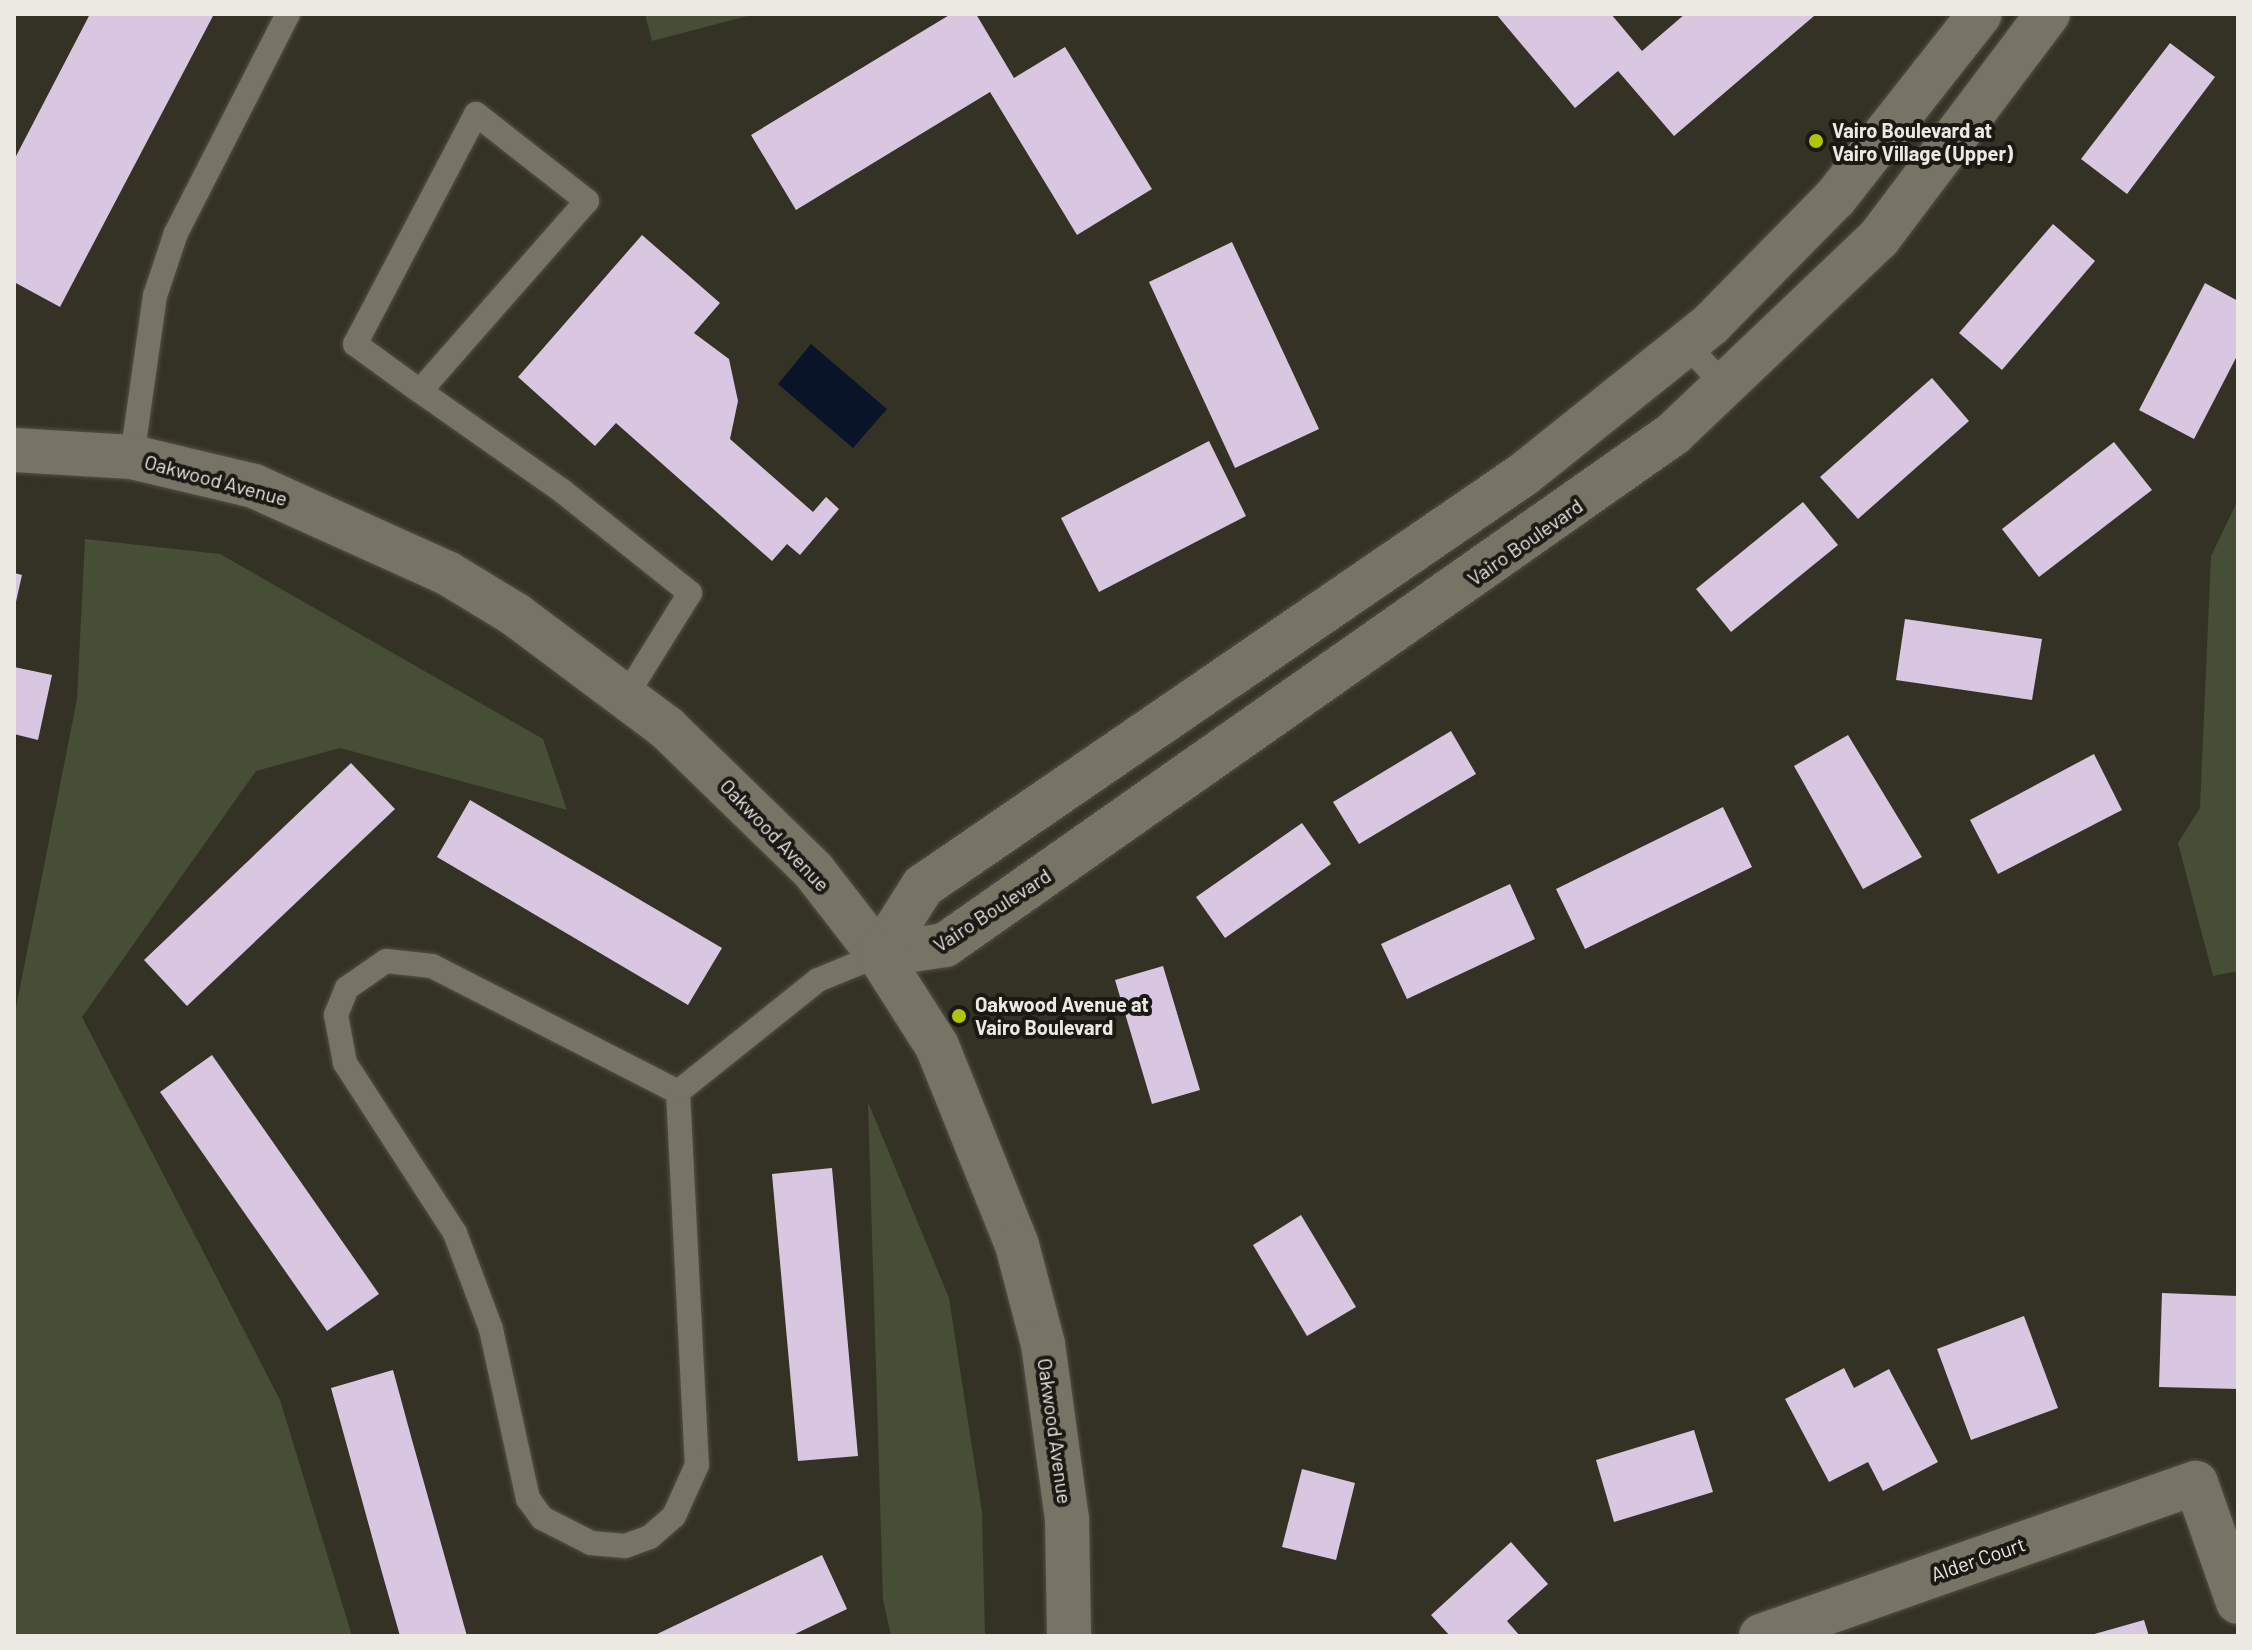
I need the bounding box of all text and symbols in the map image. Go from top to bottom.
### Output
place label: Vairo Boulevard at Vairo Village (Upper) [1832,118,2013,165]
marker: Vairo Boulevard at Vairo Village (Upper) [1807,132,1825,150]
street label: Oakwood Avenue [142,449,290,511]
street label: Vairo Boulevard [1463,493,1587,591]
street label: Oakwood Avenue [715,774,835,896]
street label: Vairo Boulevard [929,863,1055,957]
place label: Oakwood Avenue at Vairo Boulevard [975,992,1149,1039]
marker: Oakwood Avenue at Vairo Boulevard [950,1007,968,1025]
street label: Oakwood Avenue [1033,1357,1077,1505]
street label: Alder Court [1928,1532,2028,1586]

